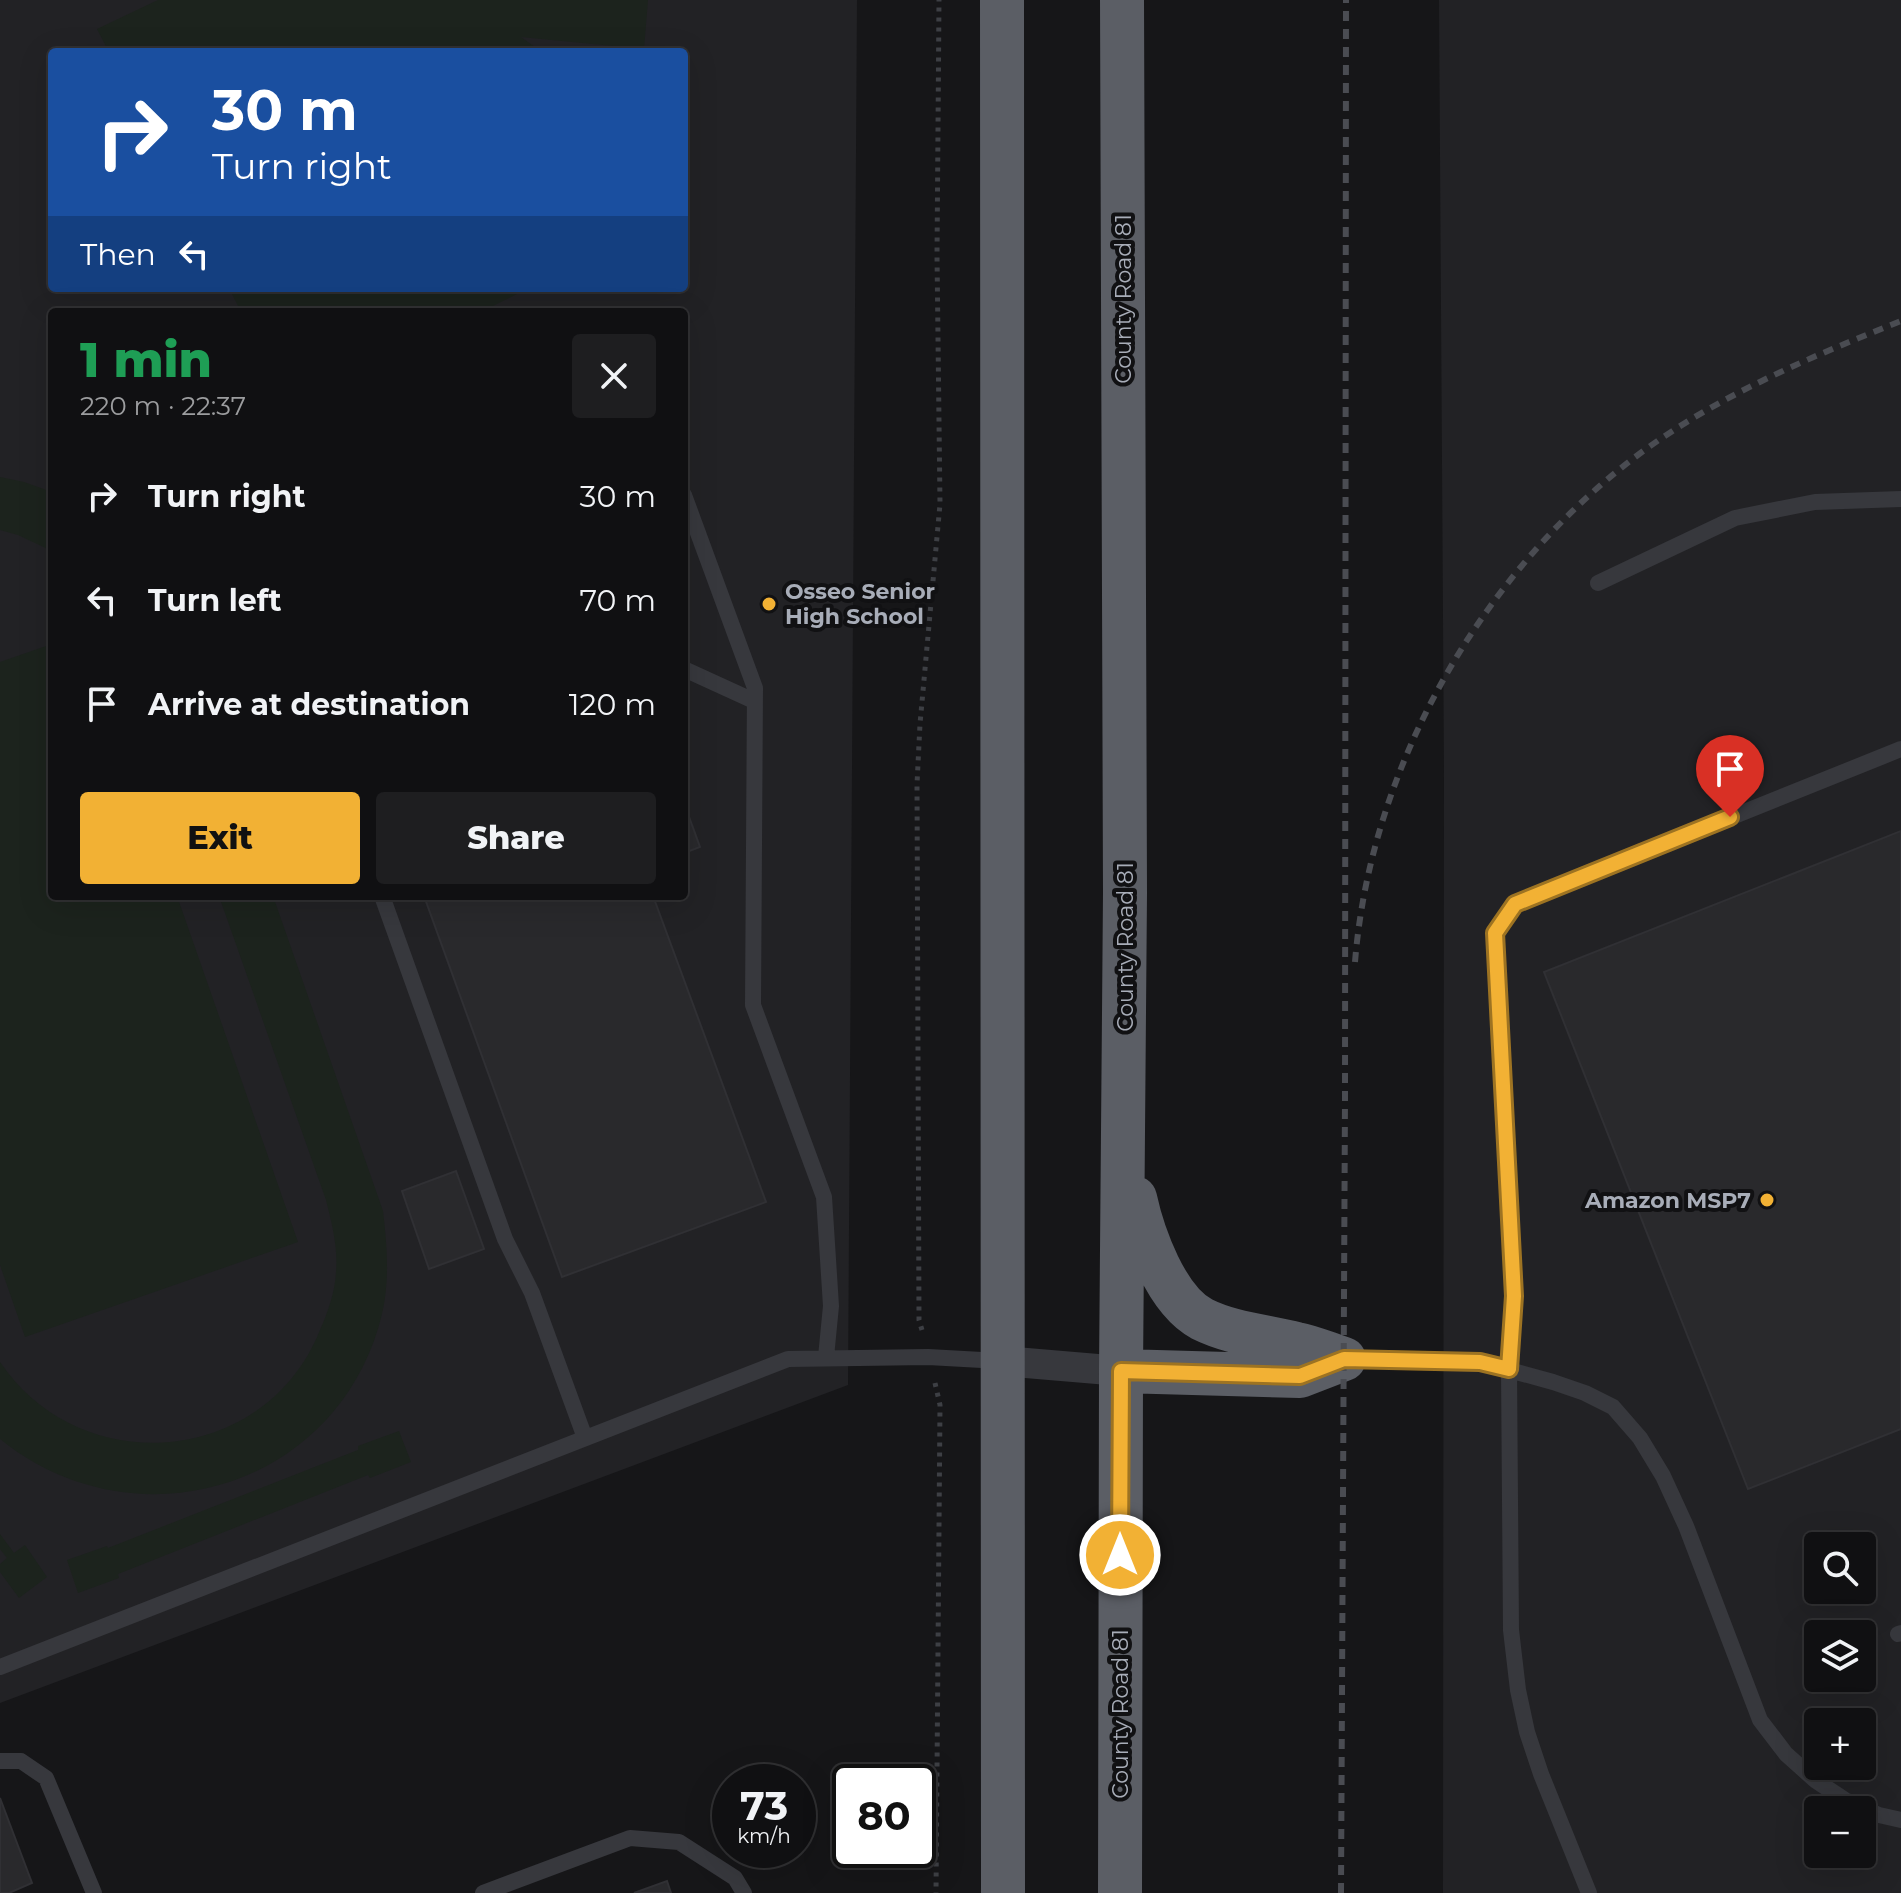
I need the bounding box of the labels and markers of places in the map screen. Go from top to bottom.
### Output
place label: Osseo Senior High School [785,578,935,630]
marker: Osseo Senior High School [760,595,778,613]
pin [1696,735,1764,817]
place label: Amazon MSP7 [1584,1187,1751,1214]
marker: Amazon MSP7 [1758,1191,1776,1209]

